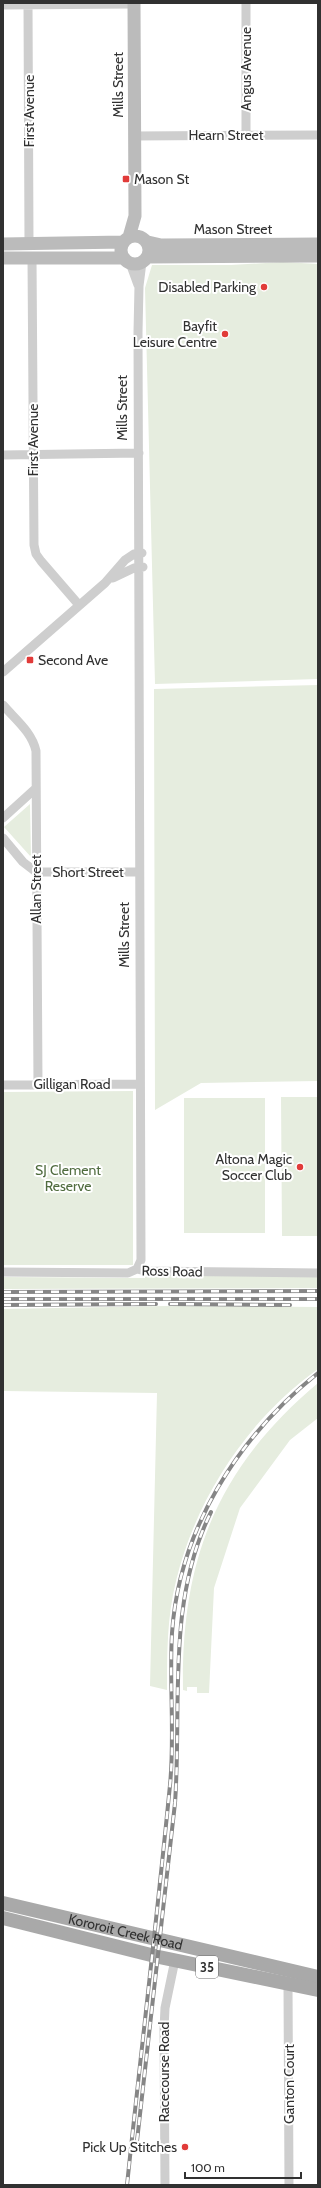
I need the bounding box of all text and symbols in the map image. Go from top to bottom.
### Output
street label: Angus Avenue [237,27,255,111]
street label: Mills Street [109,52,127,118]
street label: First Avenue [20,75,38,147]
street label: Hearn Street [189,126,264,144]
place label: Mason St [134,170,189,188]
marker: Mason St [121,174,131,184]
street label: Mason Street [194,220,273,238]
place label: Disabled Parking [158,278,257,296]
marker: Disabled Parking [259,282,269,292]
place label: Bayfit Leisure Centre [133,317,217,351]
marker: Bayfit Leisure Centre [220,329,230,339]
street label: Mills Street [113,375,131,441]
street label: First Avenue [24,404,42,476]
place label: Second Ave [38,651,108,669]
marker: Second Ave [25,655,35,665]
street label: Allan Street [27,854,45,923]
street label: Short Street [52,863,124,881]
street label: Mills Street [115,902,133,968]
street label: Gilligan Road [34,1075,110,1093]
place label: Altona Magic Soccer Club [216,1150,292,1184]
park label: SJ Clement Reserve [35,1161,101,1195]
marker: Altona Magic Soccer Club [295,1162,305,1172]
street label: Ross Road [141,1261,203,1281]
street label: Kororoit Creek Road [67,1910,185,1954]
road number: 35 [196,1956,218,1978]
street label: Racecourse Road [155,2022,173,2122]
street label: Ganton Court [280,2044,298,2124]
place label: Pick Up Stitches [82,2138,177,2156]
marker: Pick Up Stitches [180,2142,190,2152]
scale bar [185,2154,301,2180]
text: 100 m [191,2160,225,2175]

